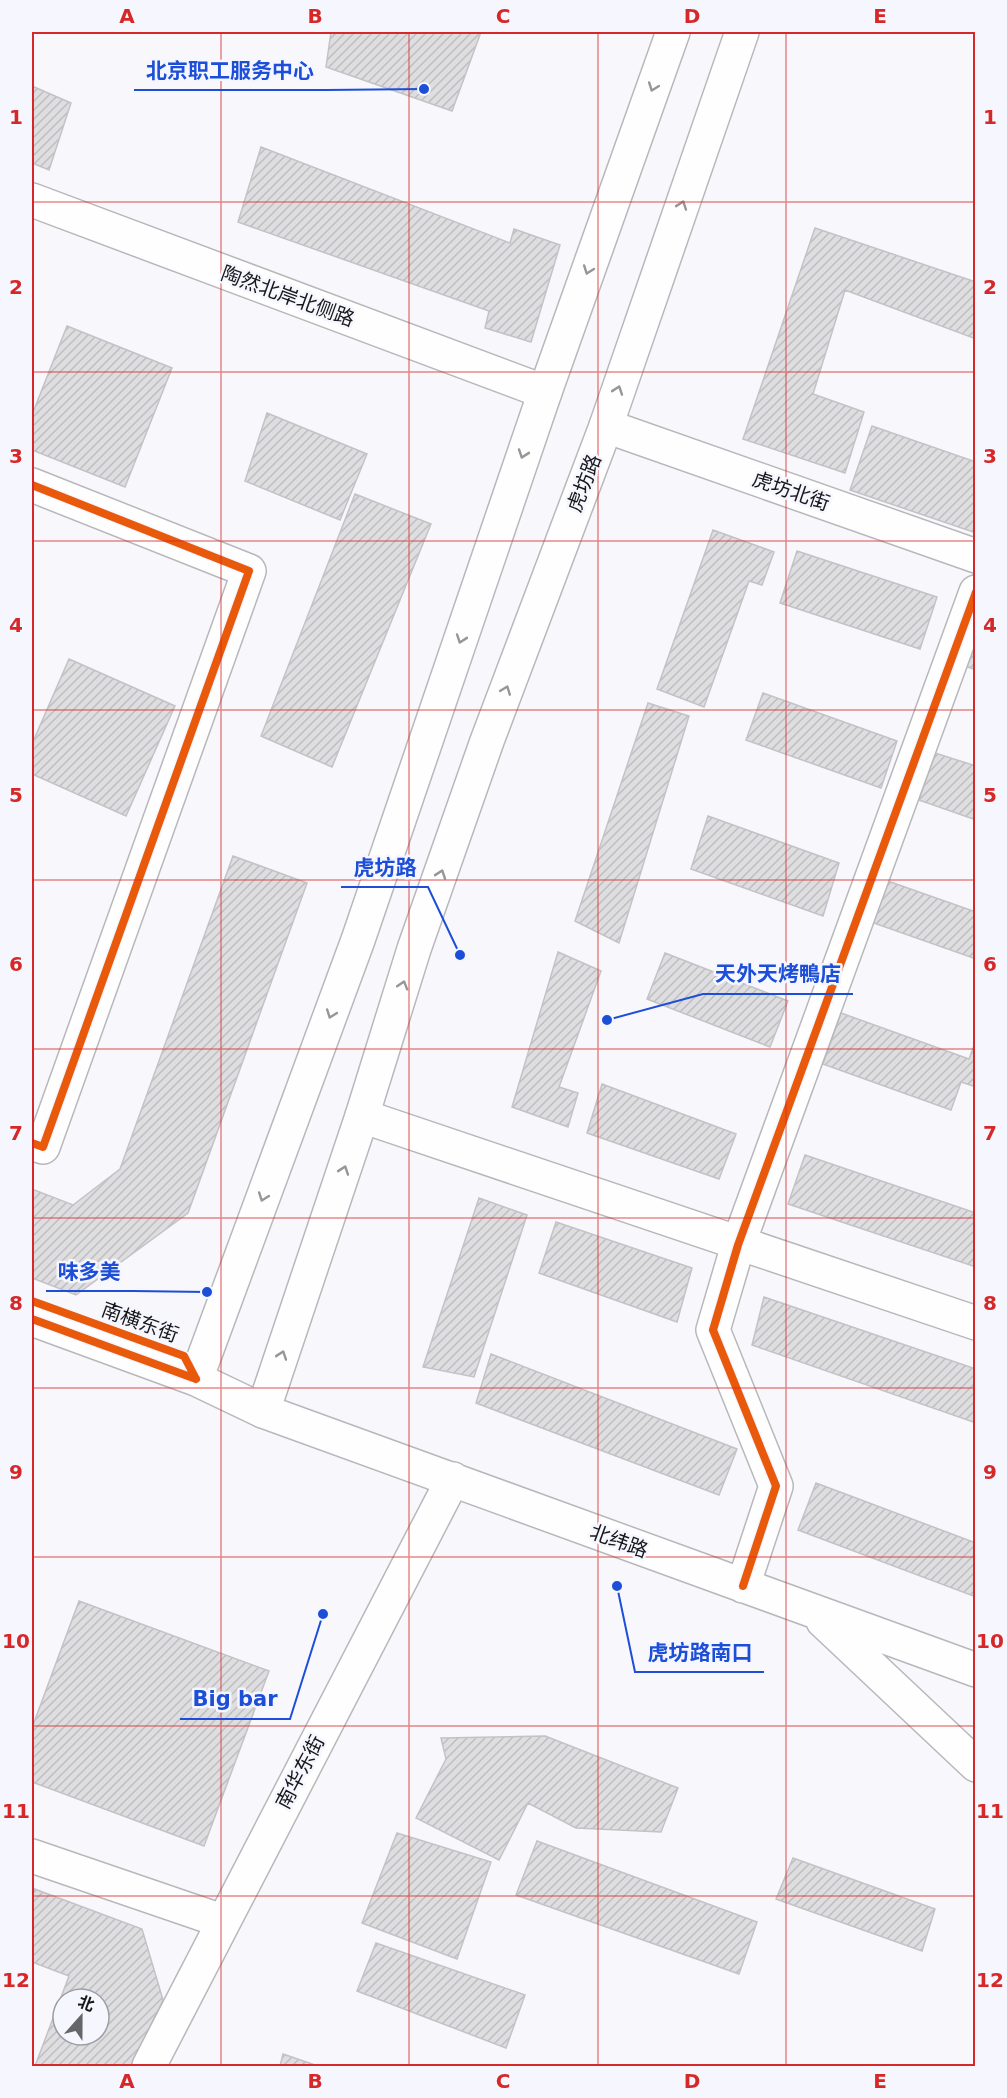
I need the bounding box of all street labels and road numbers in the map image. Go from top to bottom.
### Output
street label: 陶然北岸北侧路 [218,261,358,331]
street label: 虎坊路 [562,451,606,515]
street label: 虎坊北街 [749,467,833,515]
street label: 南横东街 [98,1297,182,1347]
street label: 北纬路 [587,1519,651,1563]
street label: 南华东街 [271,1731,329,1813]

